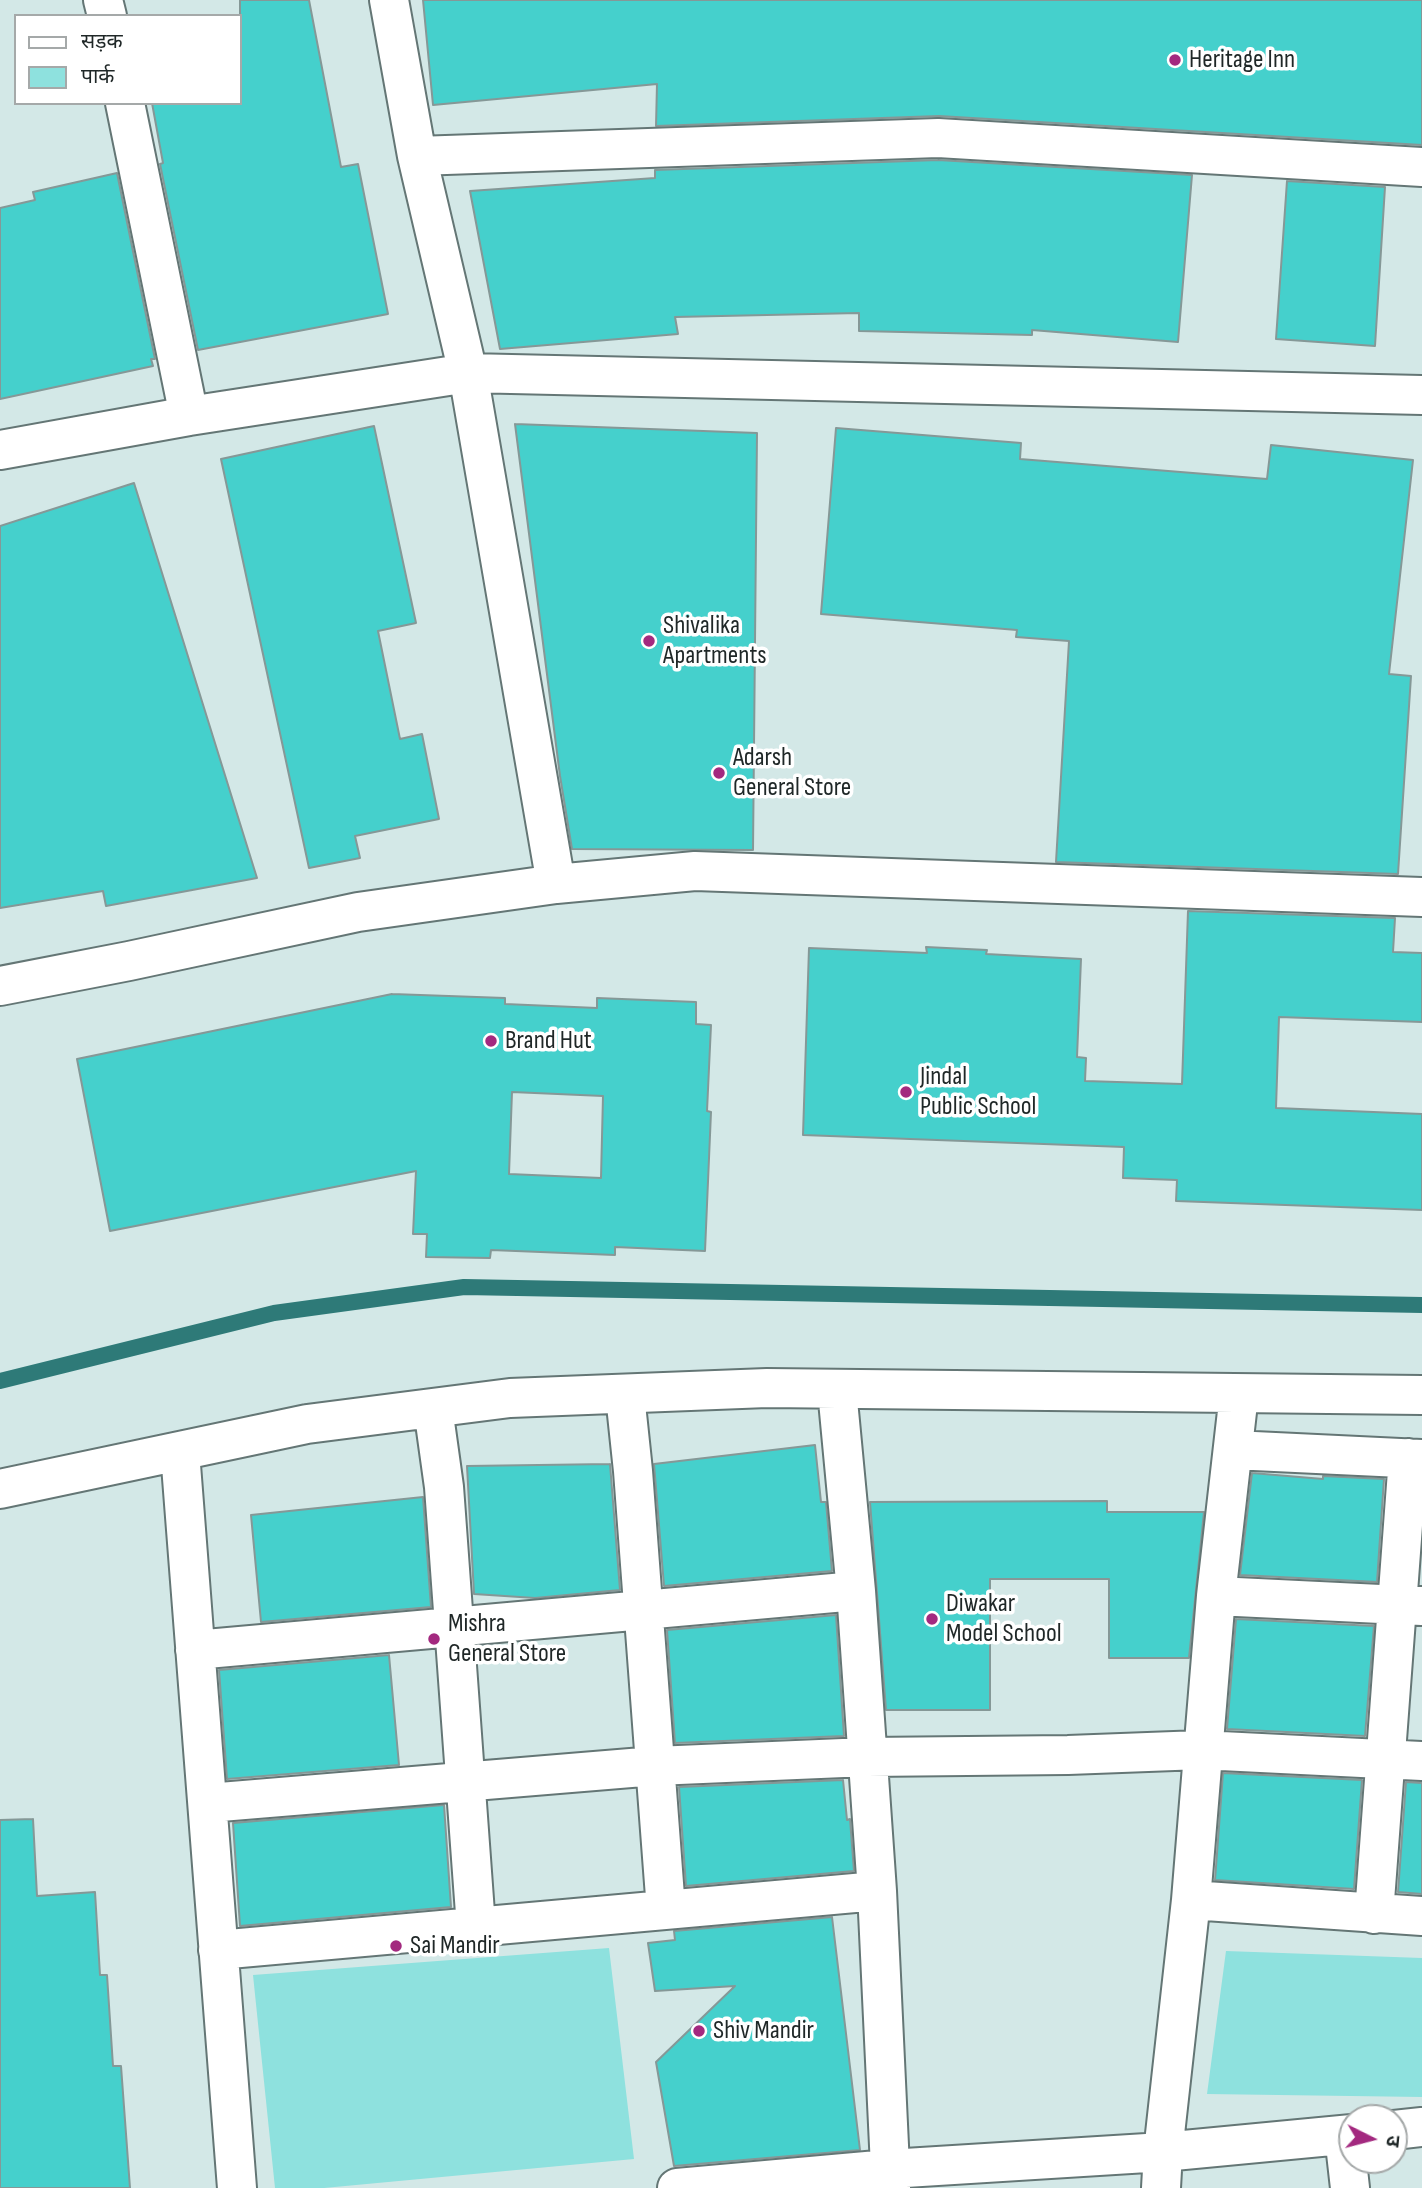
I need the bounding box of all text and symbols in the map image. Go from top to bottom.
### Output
legend [14,14,242,105]
text: सड़क [81,29,123,54]
place label: Heritage Inn [1189,44,1295,76]
marker: Heritage Inn [1167,52,1183,68]
text: पार्क [81,64,115,89]
place label: Shivalika Apartments [663,610,767,672]
marker: Shivalika Apartments [641,633,657,649]
place label: Adarsh General Store [733,742,851,804]
marker: Adarsh General Store [711,765,727,781]
place label: Brand Hut [505,1025,592,1057]
marker: Brand Hut [483,1033,499,1049]
place label: Jindal Public School [920,1061,1036,1122]
marker: Jindal Public School [898,1084,914,1100]
place label: Diwakar Model School [946,1588,1062,1650]
place label: Mishra General Store [448,1608,566,1670]
marker: Diwakar Model School [924,1611,940,1627]
marker: Mishra General Store [426,1631,442,1647]
place label: Sai Mandir [410,1930,500,1962]
marker: Sai Mandir [388,1938,404,1954]
place label: Shiv Mandir [713,2015,814,2047]
marker: Shiv Mandir [691,2023,707,2039]
north arrow [1338,2104,1408,2174]
text: उ [1380,2134,1404,2148]

